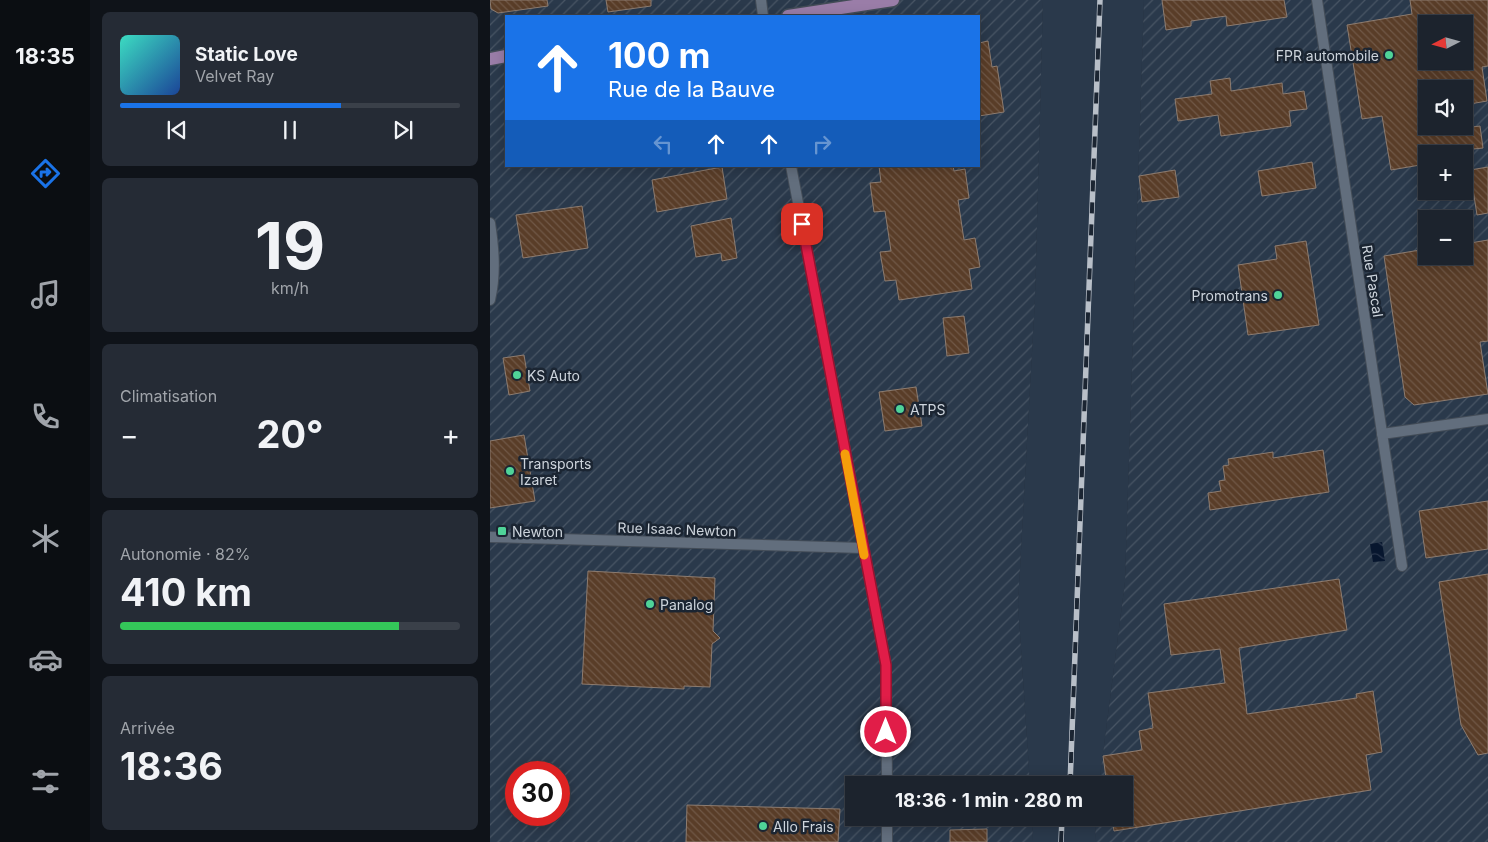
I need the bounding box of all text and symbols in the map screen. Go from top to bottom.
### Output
north arrow [1418,15,1472,70]
map controls [1418,15,1473,265]
text: 100 m [608,34,711,76]
icon: ahead [525,35,590,100]
text: 18:35 [15,43,75,69]
text: Static Love [195,43,298,66]
place label: FPR automobile [1276,47,1379,64]
marker: FPR automobile [1383,49,1395,61]
text: Velvet Ray [195,66,274,86]
text: Rue de la Bauve [608,76,775,102]
button: sound [1418,80,1473,135]
icon: previous [163,116,191,144]
icon: pause [276,116,304,144]
icon: next [389,116,417,144]
icon: left [649,130,677,158]
icon: ahead [702,130,730,158]
icon: ahead [755,130,783,158]
icon: right [808,130,836,158]
button: + [1418,145,1473,200]
icon: directions [28,156,63,191]
pin [781,203,823,245]
text: 19 [255,206,325,285]
icon: arrive [788,210,816,238]
button: − [1418,210,1473,265]
street label: Rue Pascal [1359,244,1387,318]
icon: music [28,277,63,312]
text: km/h [271,278,309,298]
place label: Promotrans [1192,287,1268,304]
marker: Promotrans [1272,289,1284,301]
place label: KS Auto [527,367,580,384]
marker: KS Auto [511,369,523,381]
text: Climatisation [120,386,217,406]
icon: phone [28,399,63,434]
place label: ATPS [910,401,945,418]
marker: ATPS [894,403,906,415]
text: 20° [256,411,324,457]
text: − [120,418,139,452]
text: + [441,418,460,452]
place label: Transports Izaret [520,455,591,488]
marker: Transports Izaret [504,465,516,477]
street label: Rue Isaac Newton [617,518,737,540]
icon: climate [28,521,63,556]
place label: Newton [512,523,563,540]
marker: Newton [496,525,508,537]
text: Autonomie · 82% [120,544,250,564]
text: 410 km [120,569,252,615]
place label: Panalog [660,596,713,613]
marker: Panalog [644,598,656,610]
icon: car [28,642,63,677]
position arrow [859,705,911,757]
text: Arrivée [120,718,175,738]
text: 18:36 [120,743,223,789]
speed limit sign: 30 [505,761,570,826]
icon: filters [28,764,63,799]
text: 18:36 · 1 min · 280 m [895,789,1083,812]
place label: Allo Frais [773,818,834,835]
marker: Allo Frais [757,820,769,832]

